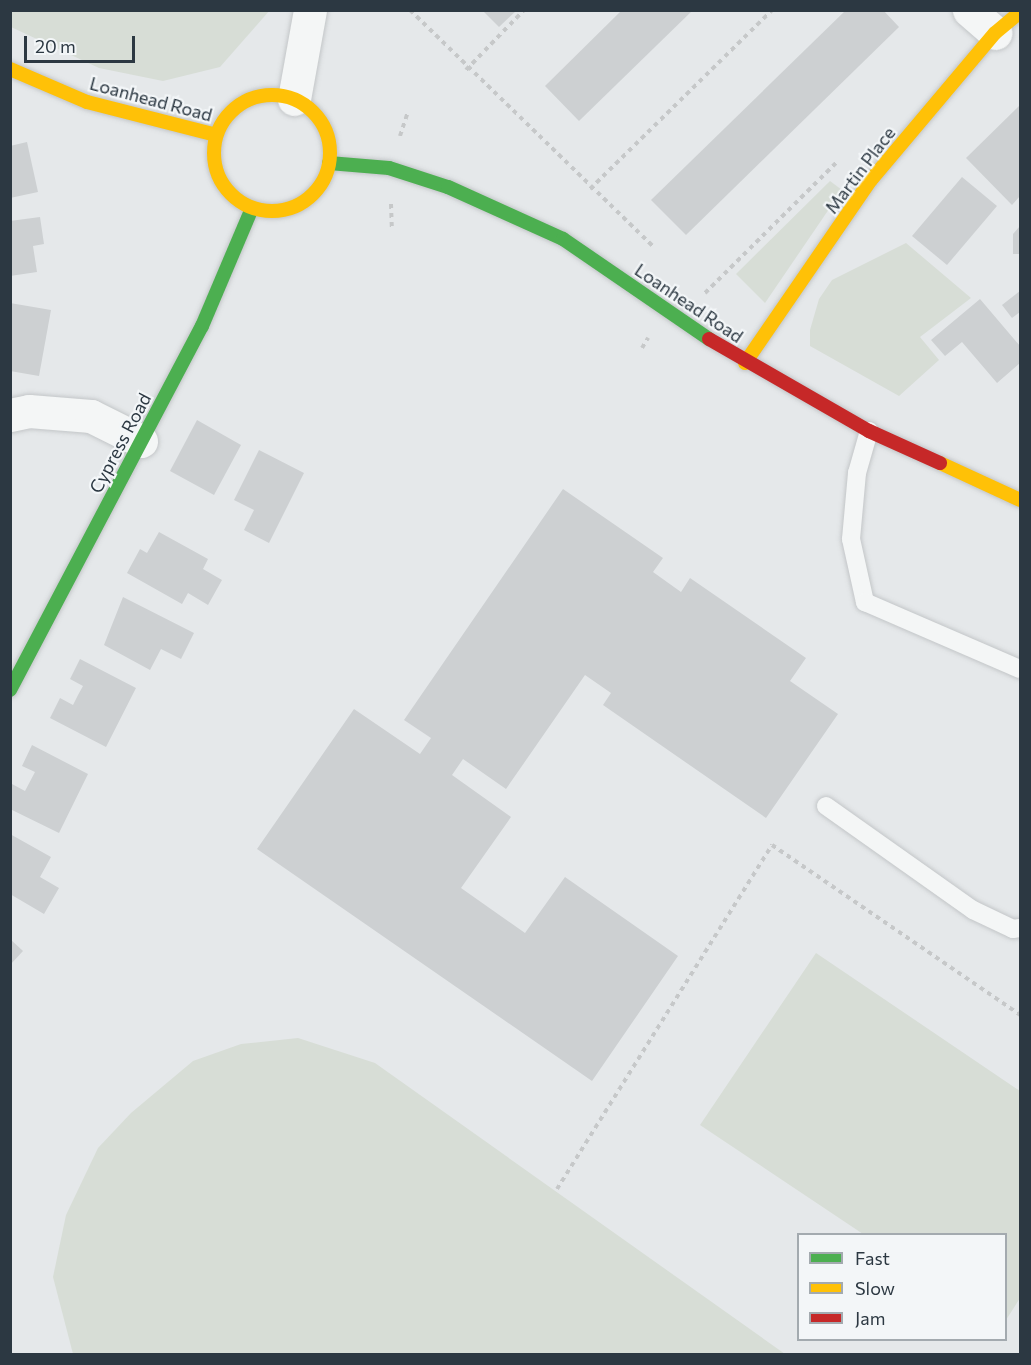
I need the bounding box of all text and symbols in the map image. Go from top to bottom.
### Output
scale bar [27,24,138,62]
text: 20 m [35,35,76,57]
street label: Loanhead Road [87,72,215,126]
street label: Martin Place [820,122,900,218]
street label: Loanhead Road [631,259,747,347]
street label: Cypress Road [85,389,155,497]
legend [797,1233,1007,1341]
text: Fast [855,1247,890,1269]
text: Slow [855,1277,895,1299]
text: Jam [855,1307,885,1329]

